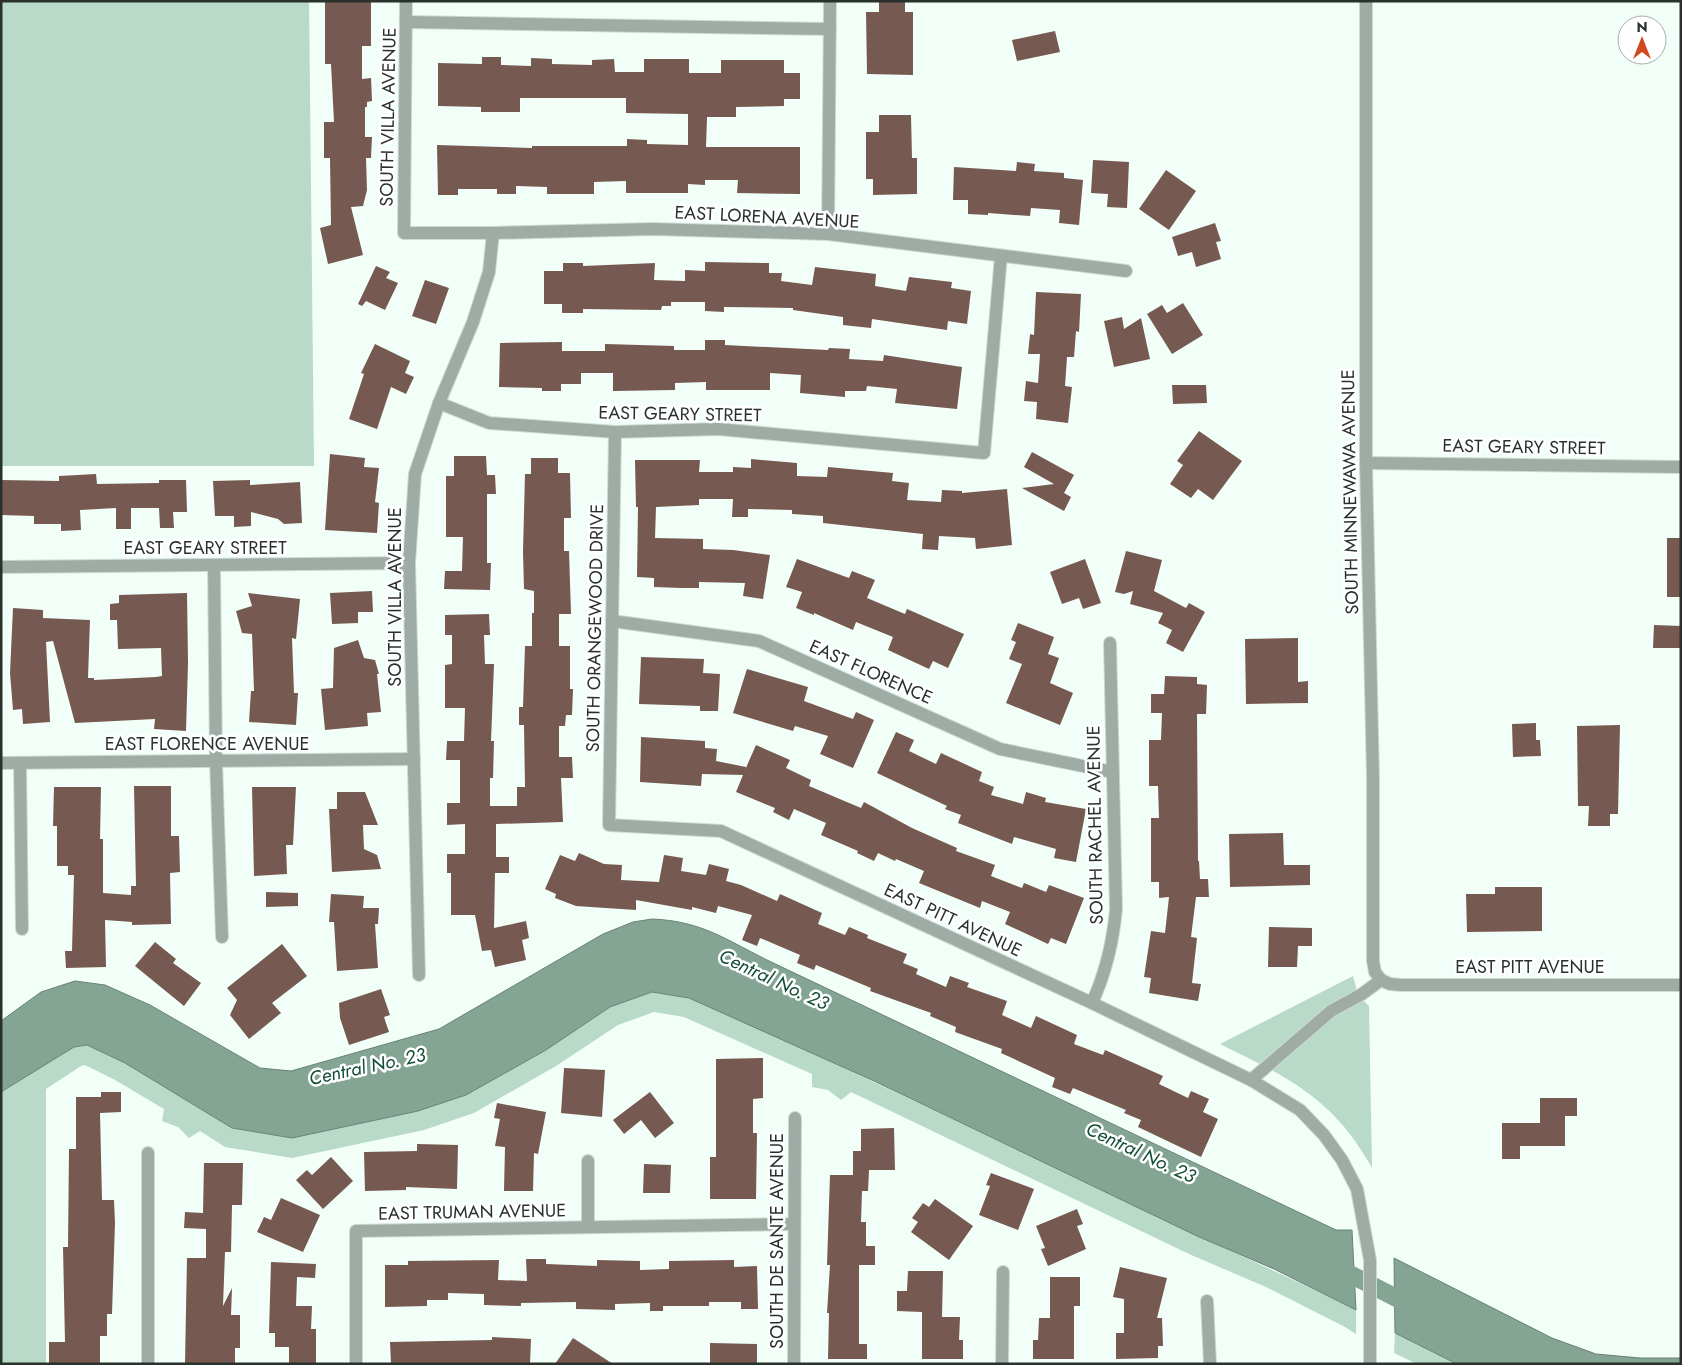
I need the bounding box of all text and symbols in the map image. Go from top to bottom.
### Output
north arrow [1617,15,1667,65]
text: N [1636,17,1648,37]
street label: SOUTH VILLA AVENUE [373,27,403,207]
street label: EAST LORENA AVENUE [674,199,860,235]
street label: SOUTH MINNEWAWA AVENUE [1335,369,1365,615]
street label: EAST GEARY STREET [598,400,762,428]
street label: EAST GEARY STREET [1442,433,1606,461]
street label: SOUTH ORANGEWOOD DRIVE [580,504,610,752]
street label: SOUTH VILLA AVENUE [382,507,408,687]
street label: EAST GEARY STREET [123,535,287,561]
street label: EAST FLORENCE [805,633,937,711]
street label: SOUTH RACHEL AVENUE [1080,725,1110,925]
street label: EAST FLORENCE AVENUE [105,731,309,757]
street label: EAST PITT AVENUE [880,877,1026,963]
water label: Central No. 23 [714,942,834,1017]
street label: EAST PITT AVENUE [1455,954,1605,980]
water label: Central No. 23 [306,1041,429,1092]
water label: Central No. 23 [1081,1115,1201,1190]
street label: SOUTH DE SANTE AVENUE [764,1133,790,1349]
street label: EAST TRUMAN AVENUE [378,1197,566,1227]

